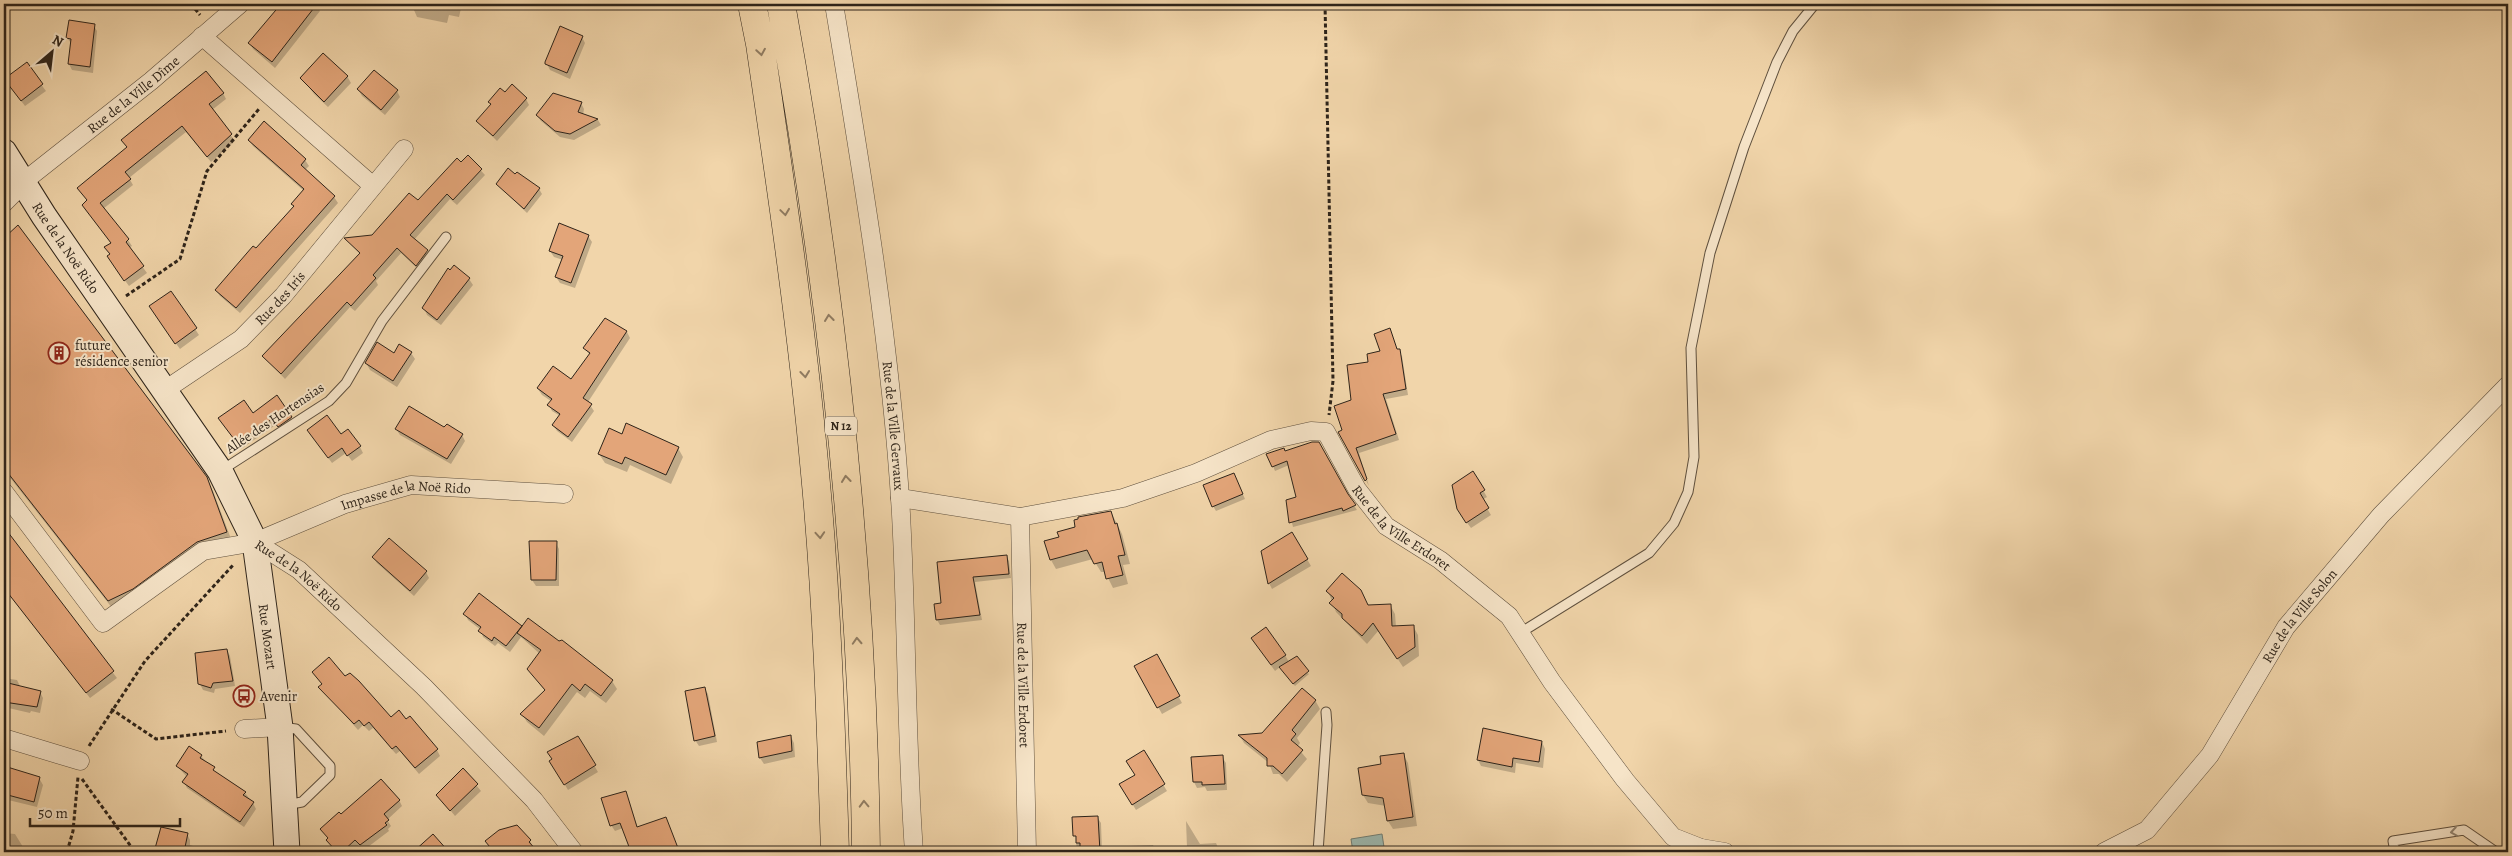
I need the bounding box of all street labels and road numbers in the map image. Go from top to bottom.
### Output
street label: Rue de la Ville Dîme [83,51,183,137]
street label: Rue de la Noë Rido [28,198,104,297]
street label: Rue des Iris [250,267,309,329]
street label: Rue de la Ville Gervaux [878,360,909,491]
street label: Allée des Hortensias [221,378,328,459]
road number: N 12 [825,416,857,436]
street label: Impasse de la Noë Rido [337,475,471,514]
street label: Rue de la Ville Erdoret [1348,481,1455,575]
street label: Rue de la Noë Rido [251,535,347,615]
street label: Rue de la Ville Solon [2257,564,2341,666]
street label: Rue Mozart [254,603,282,671]
street label: Rue de la Ville Erdoret [1013,622,1034,748]

